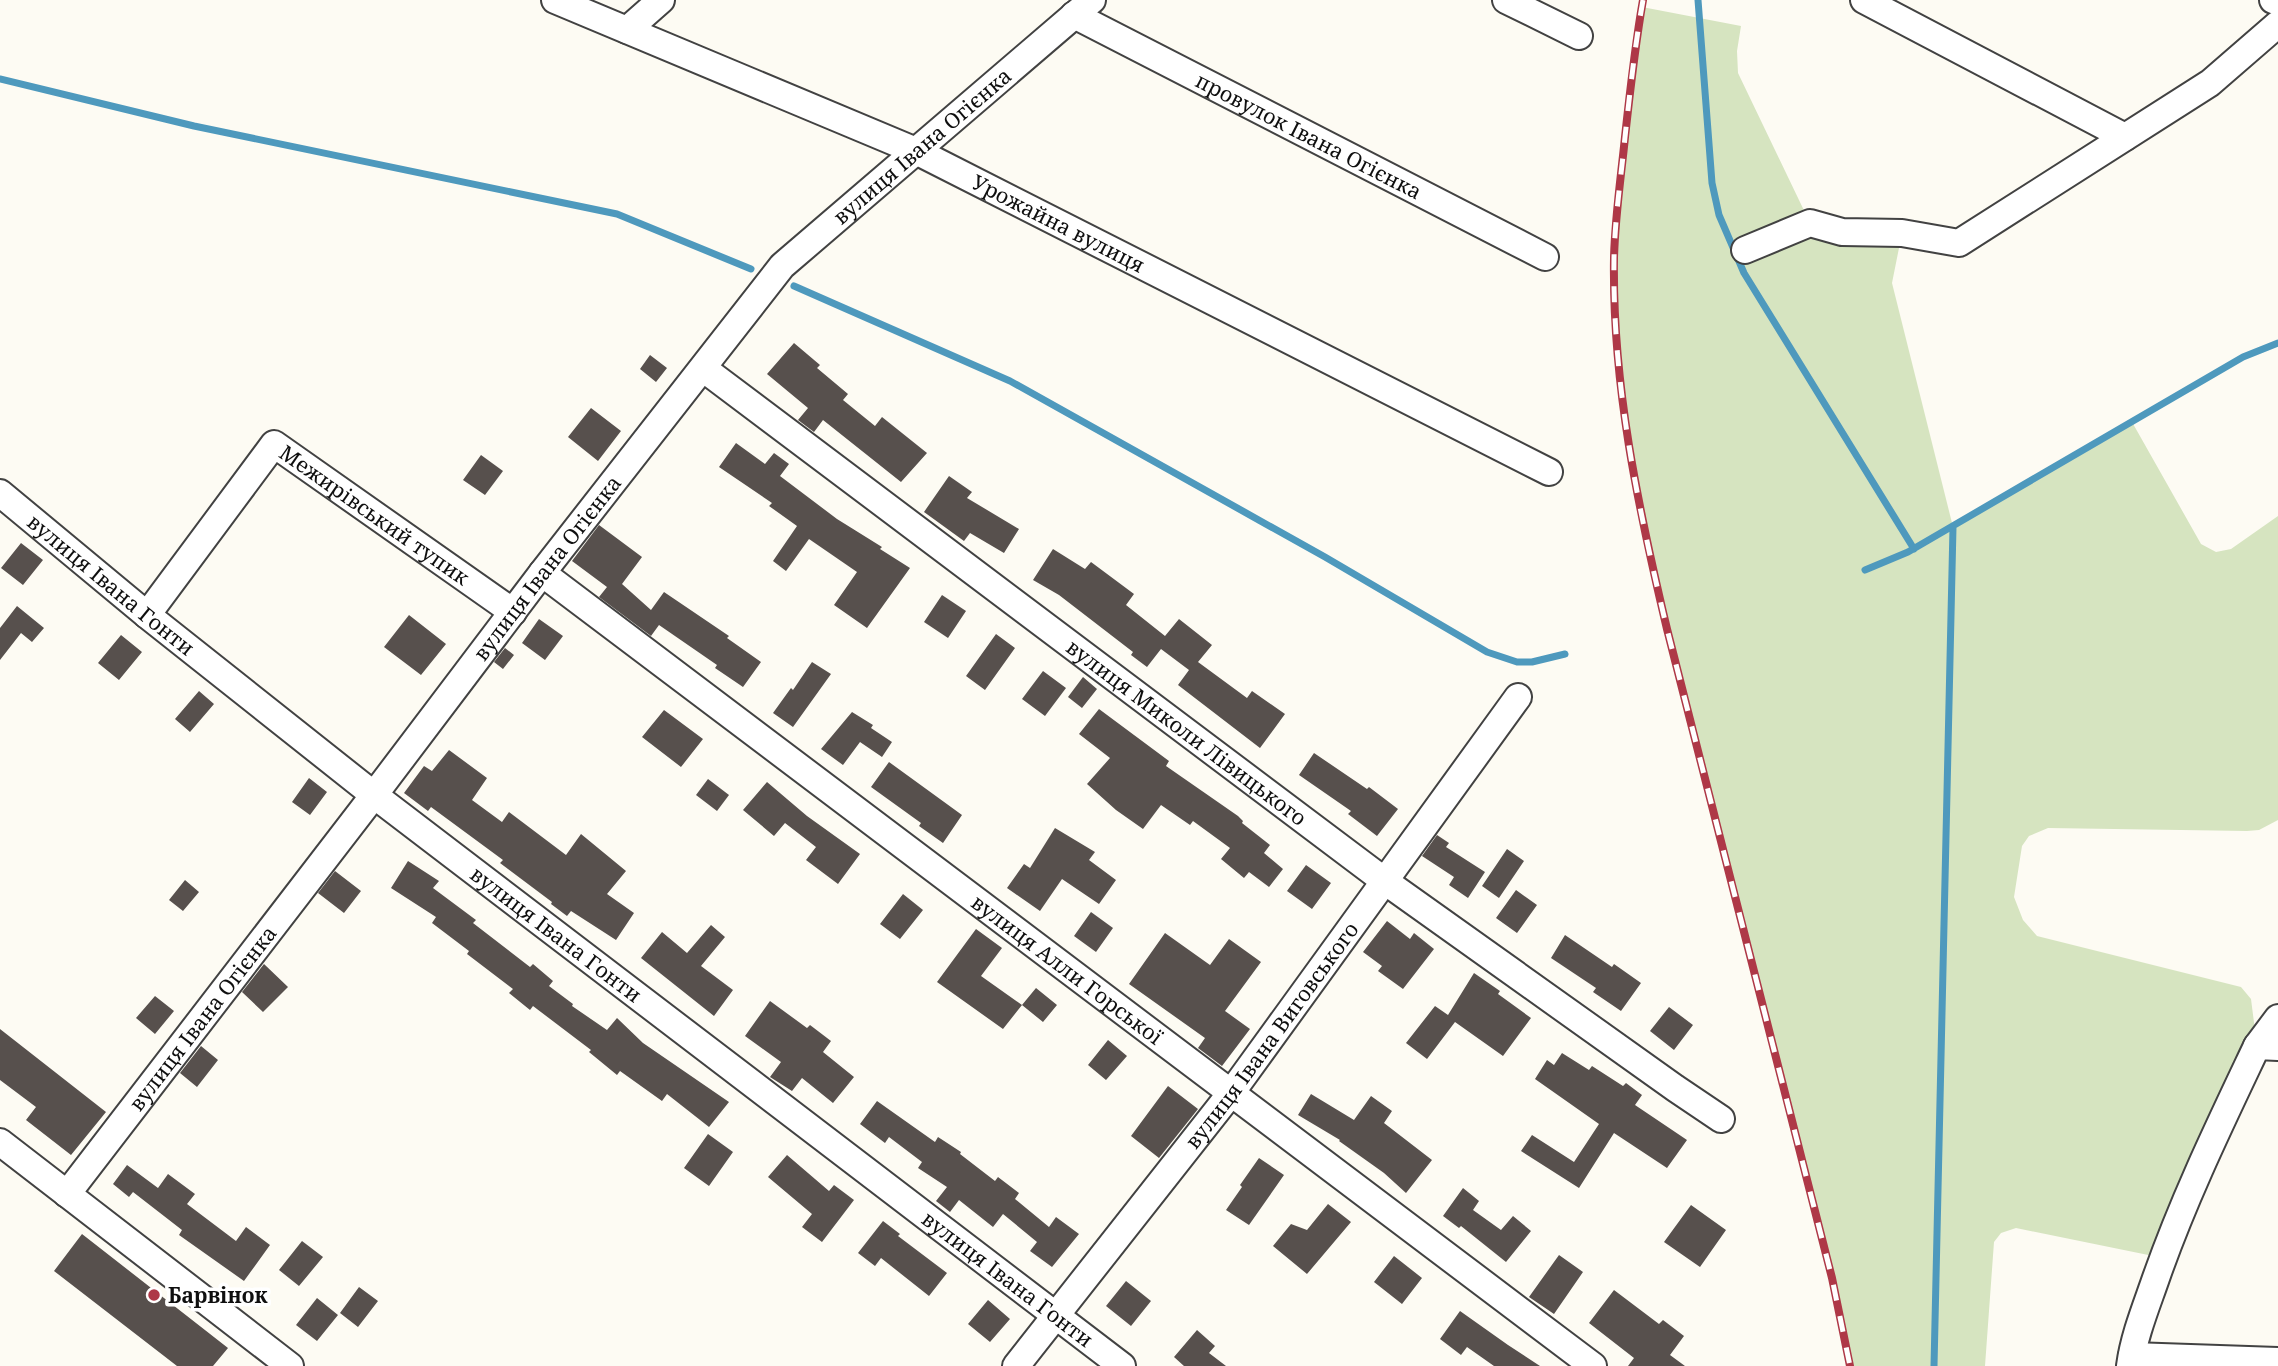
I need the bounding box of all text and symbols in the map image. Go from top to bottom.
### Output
street label: вулиця Івана Огієнка [827,61,1017,230]
street label: провулок Івана Огієнка [1191,66,1427,205]
street label: Урожайна вулиця [967,168,1150,279]
street label: Межирівський тупик [274,438,476,592]
street label: вулиця Івана Огієнка [467,469,627,666]
street label: вулиця Івана Гонти [22,508,200,661]
street label: вулиця Миколи Лівицького [1061,633,1312,832]
street label: вулиця Івана Гонти [465,860,648,1008]
street label: вулиця Алли Горської [966,888,1169,1051]
street label: вулиця Івана Виговського [1179,916,1364,1154]
street label: вулиця Івана Огієнка [122,920,283,1116]
street label: вулиця Івана Гонти [916,1204,1099,1353]
place label: Барвінок [168,1281,268,1309]
marker: Барвінок [146,1287,162,1303]

